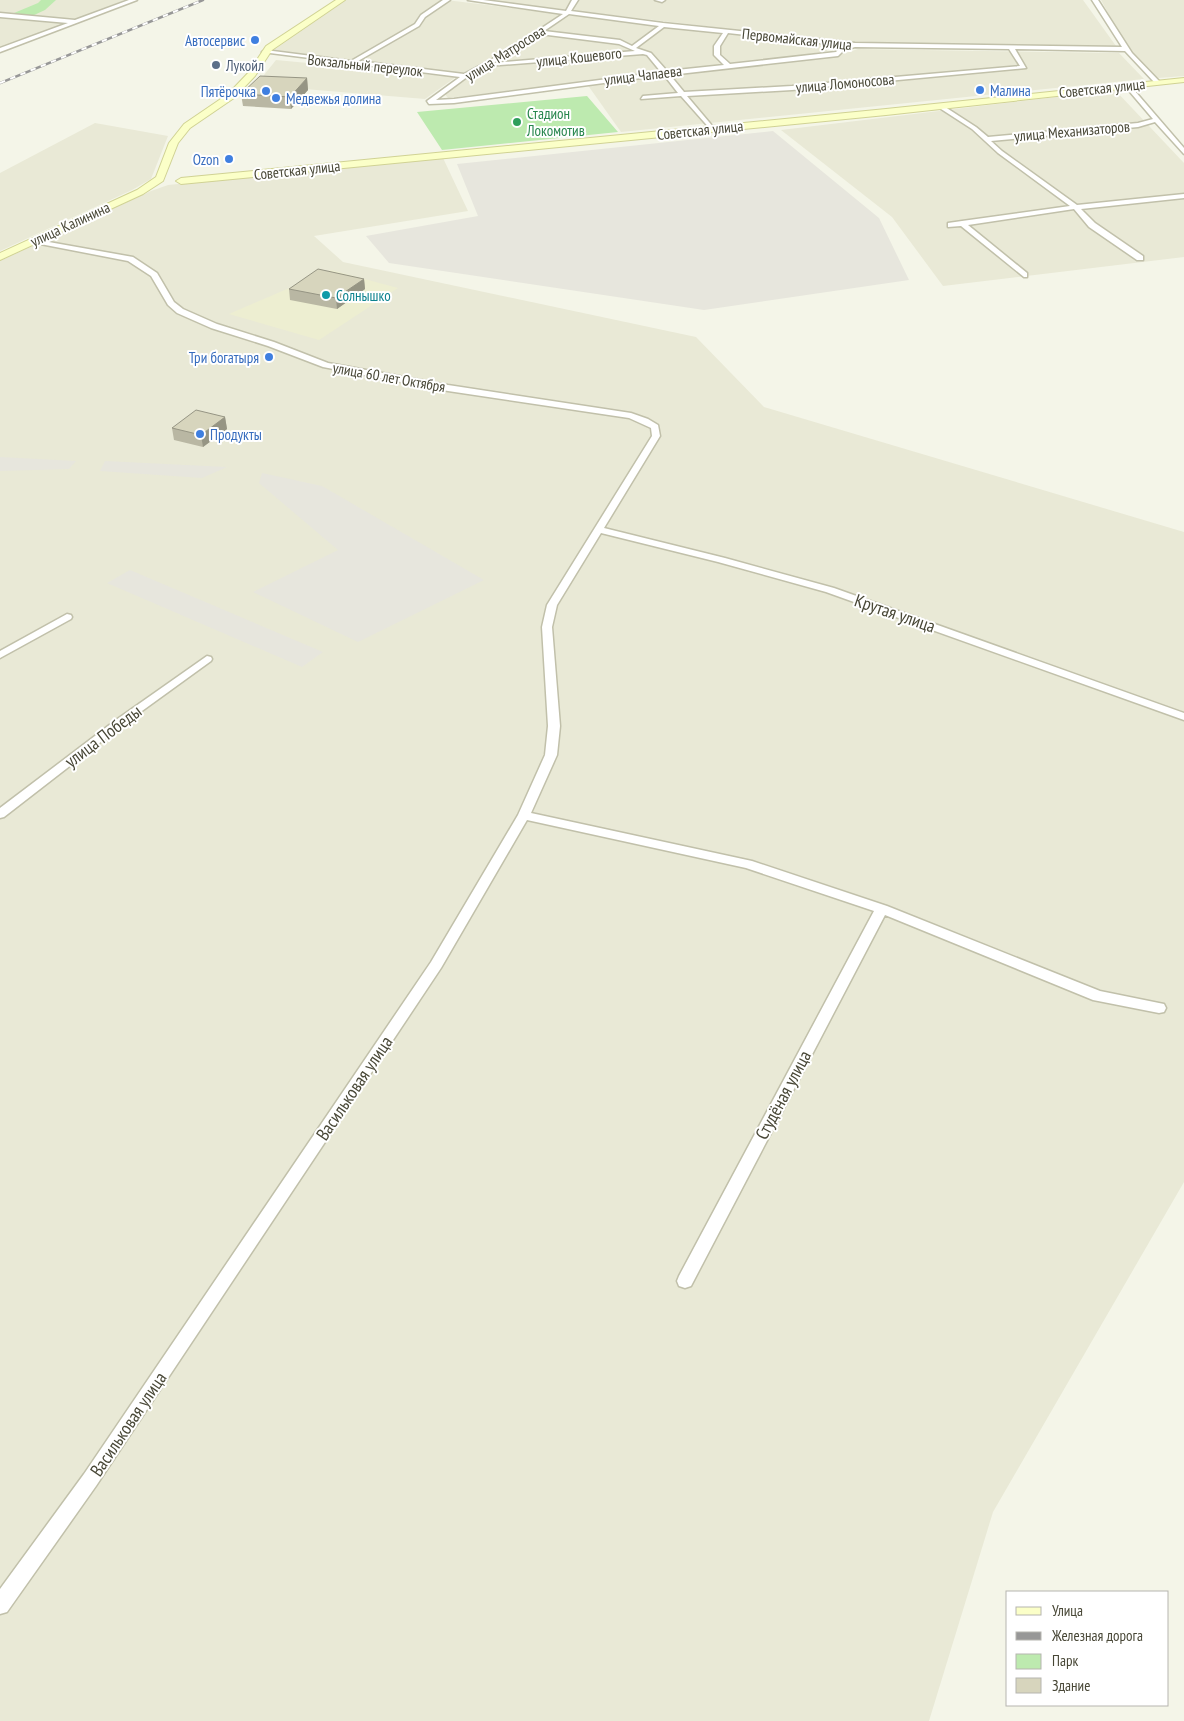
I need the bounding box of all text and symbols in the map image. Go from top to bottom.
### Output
street label: улица Матросова [461,21,549,85]
street label: Первомайская улица [741,24,853,54]
place label: Автосервис [185,31,246,50]
marker: Автосервис [249,34,261,46]
street label: улица Кошевого [535,43,623,71]
street label: Вокзальный переулок [306,50,424,81]
place label: Лукойл [225,56,264,75]
marker: Лукойл [210,59,222,71]
street label: улица Чапаева [603,61,683,89]
street label: улица Ломоносова [795,69,895,97]
street label: Советская улица [1058,74,1146,102]
place label: Малина [990,81,1031,100]
place label: Пятёрочка [201,82,256,101]
marker: Малина [974,84,986,96]
marker: Пятёрочка [260,85,272,97]
place label: Медвежья долина [286,89,381,108]
marker: Медвежья долина [270,92,282,104]
place label: Стадион Локомотив [526,104,585,140]
marker: Стадион Локомотив [511,116,523,128]
street label: Советская улица [656,116,744,144]
street label: улица Механизаторов [1013,116,1131,146]
place label: Ozon [193,150,219,169]
marker: Ozon [223,153,235,165]
street label: Советская улица [253,156,341,184]
street label: улица Калинина [27,197,113,251]
place label: Солнышко [336,286,391,305]
marker: Солнышко [320,289,332,301]
place label: Три богатыря [189,348,259,367]
marker: Три богатыря [263,351,275,363]
street label: улица 60 лет Октября [331,358,447,396]
place label: Продукты [210,425,262,444]
marker: Продукты [194,428,206,440]
street label: Крутая улица [852,588,938,638]
street label: улица Победы [60,700,146,772]
street label: Васильковая улица [311,1032,397,1144]
street label: Студёная улица [750,1047,816,1143]
street label: Васильковая улица [85,1368,171,1480]
legend [1006,1591,1169,1706]
text: Улица [1052,1601,1083,1620]
text: Железная дорога [1051,1626,1143,1645]
text: Парк [1052,1651,1078,1670]
text: Здание [1052,1676,1090,1695]

